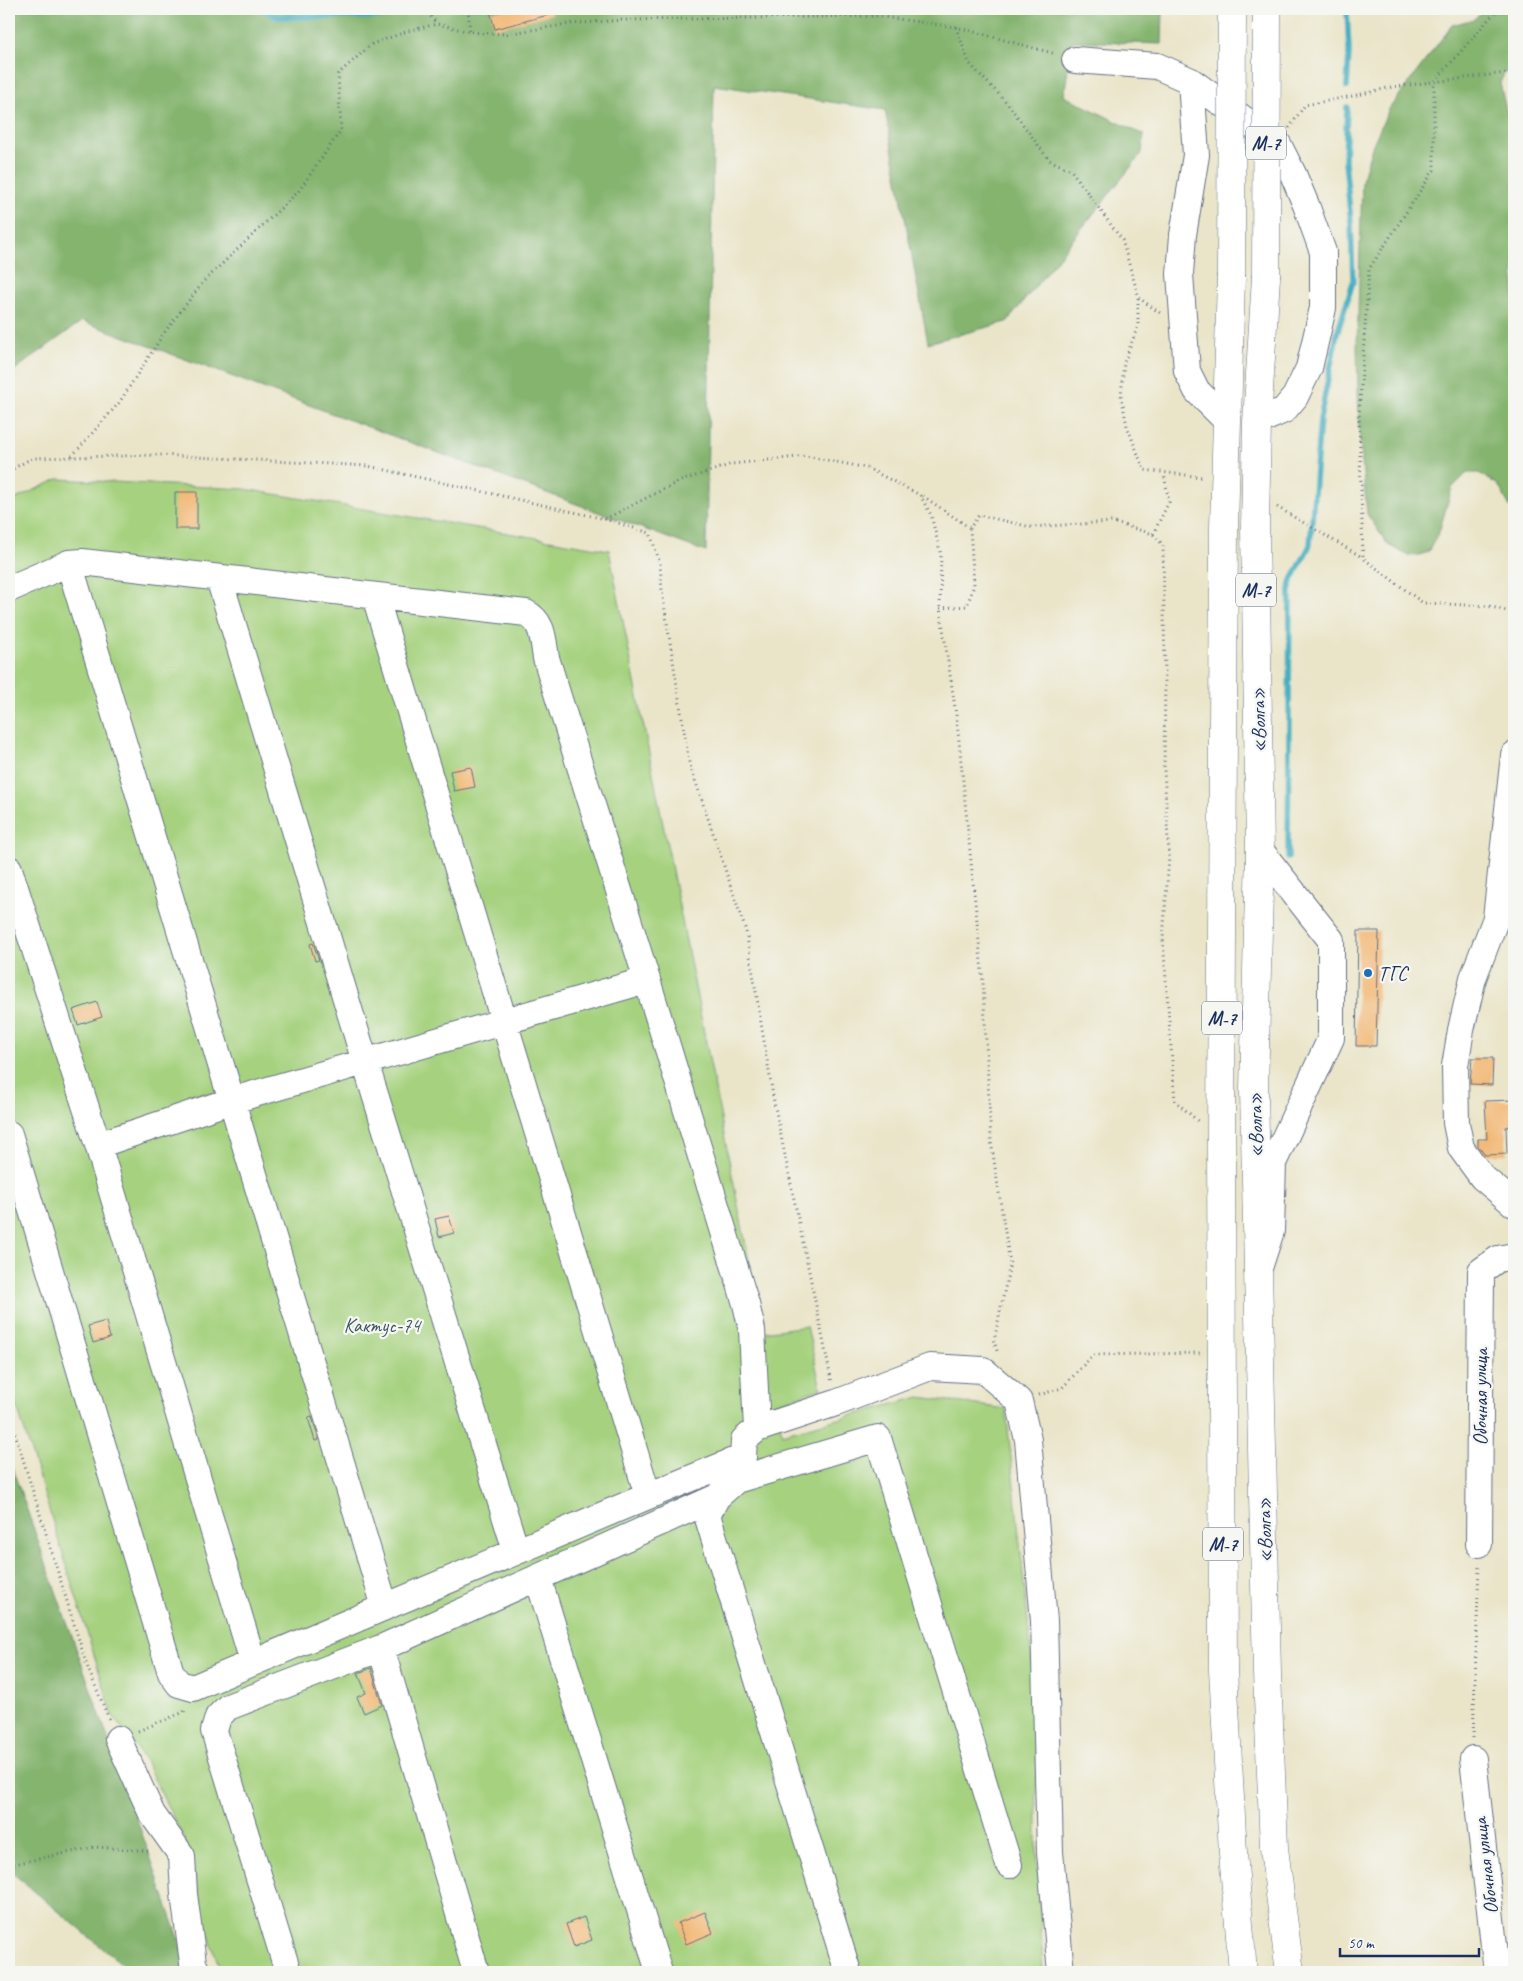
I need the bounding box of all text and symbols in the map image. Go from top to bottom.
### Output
road number: М-7 [1246,126,1286,160]
road number: М-7 [1236,574,1276,606]
street label: «Волга» [1245,687,1272,753]
place label: ТГС [1378,961,1410,986]
marker: ТГС [1362,967,1374,979]
road number: М-7 [1202,1001,1242,1034]
street label: «Волга» [1242,1092,1269,1158]
park label: Кактус-74 [344,1313,422,1338]
street label: Обочная улица [1468,1347,1493,1445]
street label: «Волга» [1251,1497,1278,1563]
road number: М-7 [1203,1528,1243,1560]
street label: Обочная улица [1467,1815,1504,1916]
scale bar [1340,1926,1479,1958]
text: 50 m [1348,1934,1375,1953]

